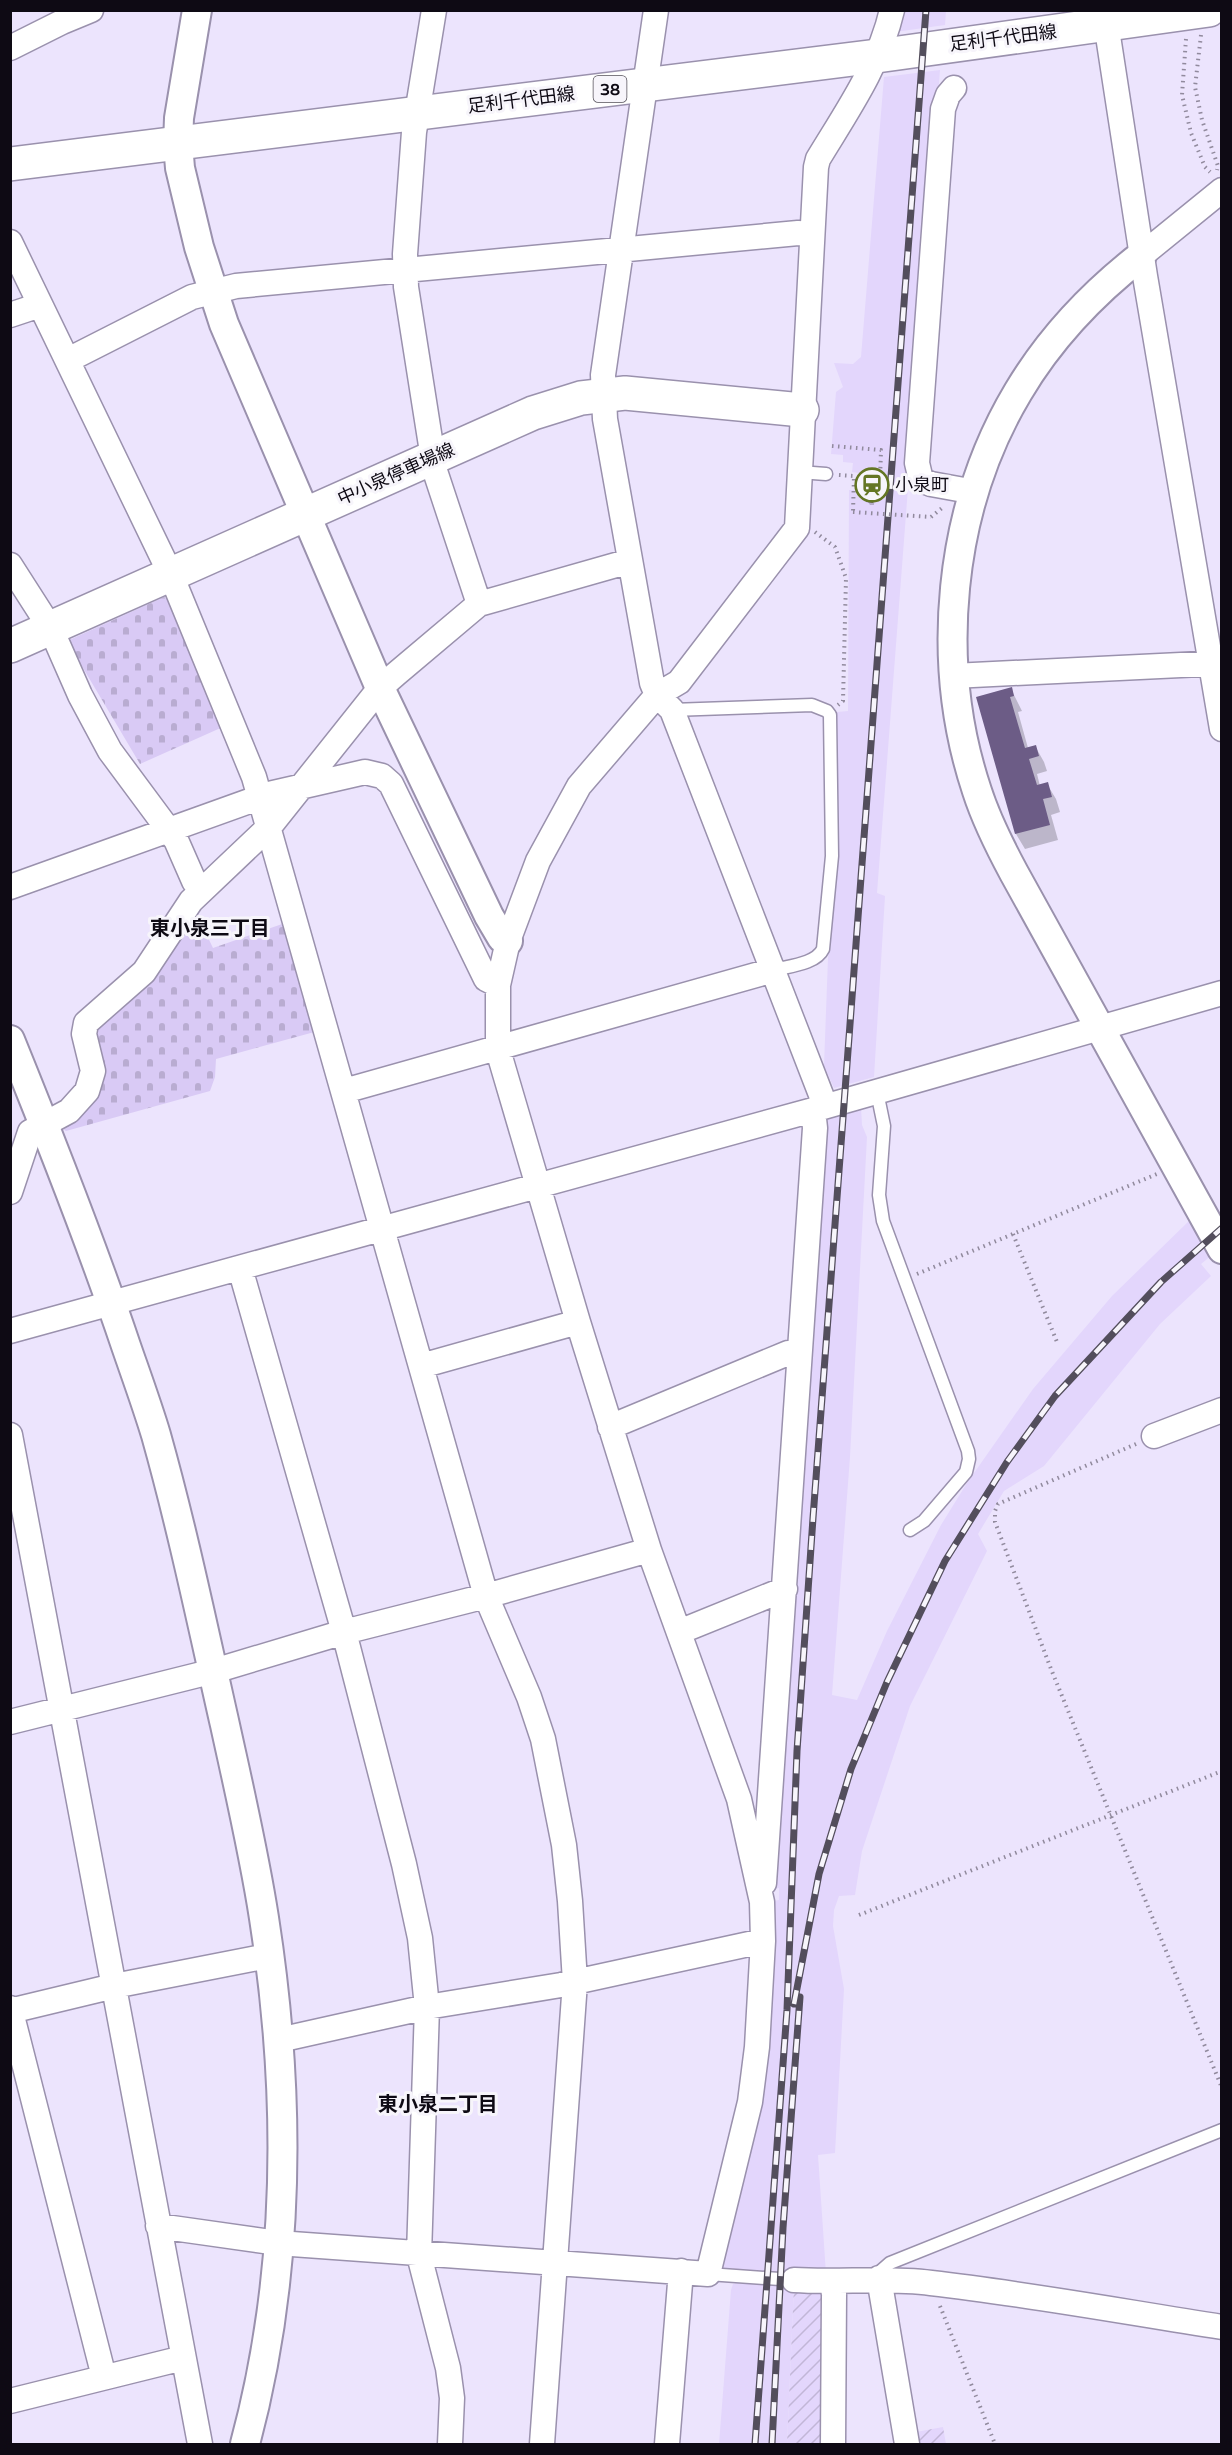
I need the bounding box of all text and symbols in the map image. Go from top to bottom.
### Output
street label: 足利千代田線 [948,21,1058,55]
road number: 38 [594,76,626,102]
street label: 足利千代田線 [466,83,576,117]
street label: 中小泉停車場線 [334,438,458,510]
station icon: 小泉町 [854,467,890,503]
place label: 小泉町 [895,474,949,496]
district label: 東小泉三丁目 [150,917,270,941]
district label: 東小泉二丁目 [378,2093,498,2117]

